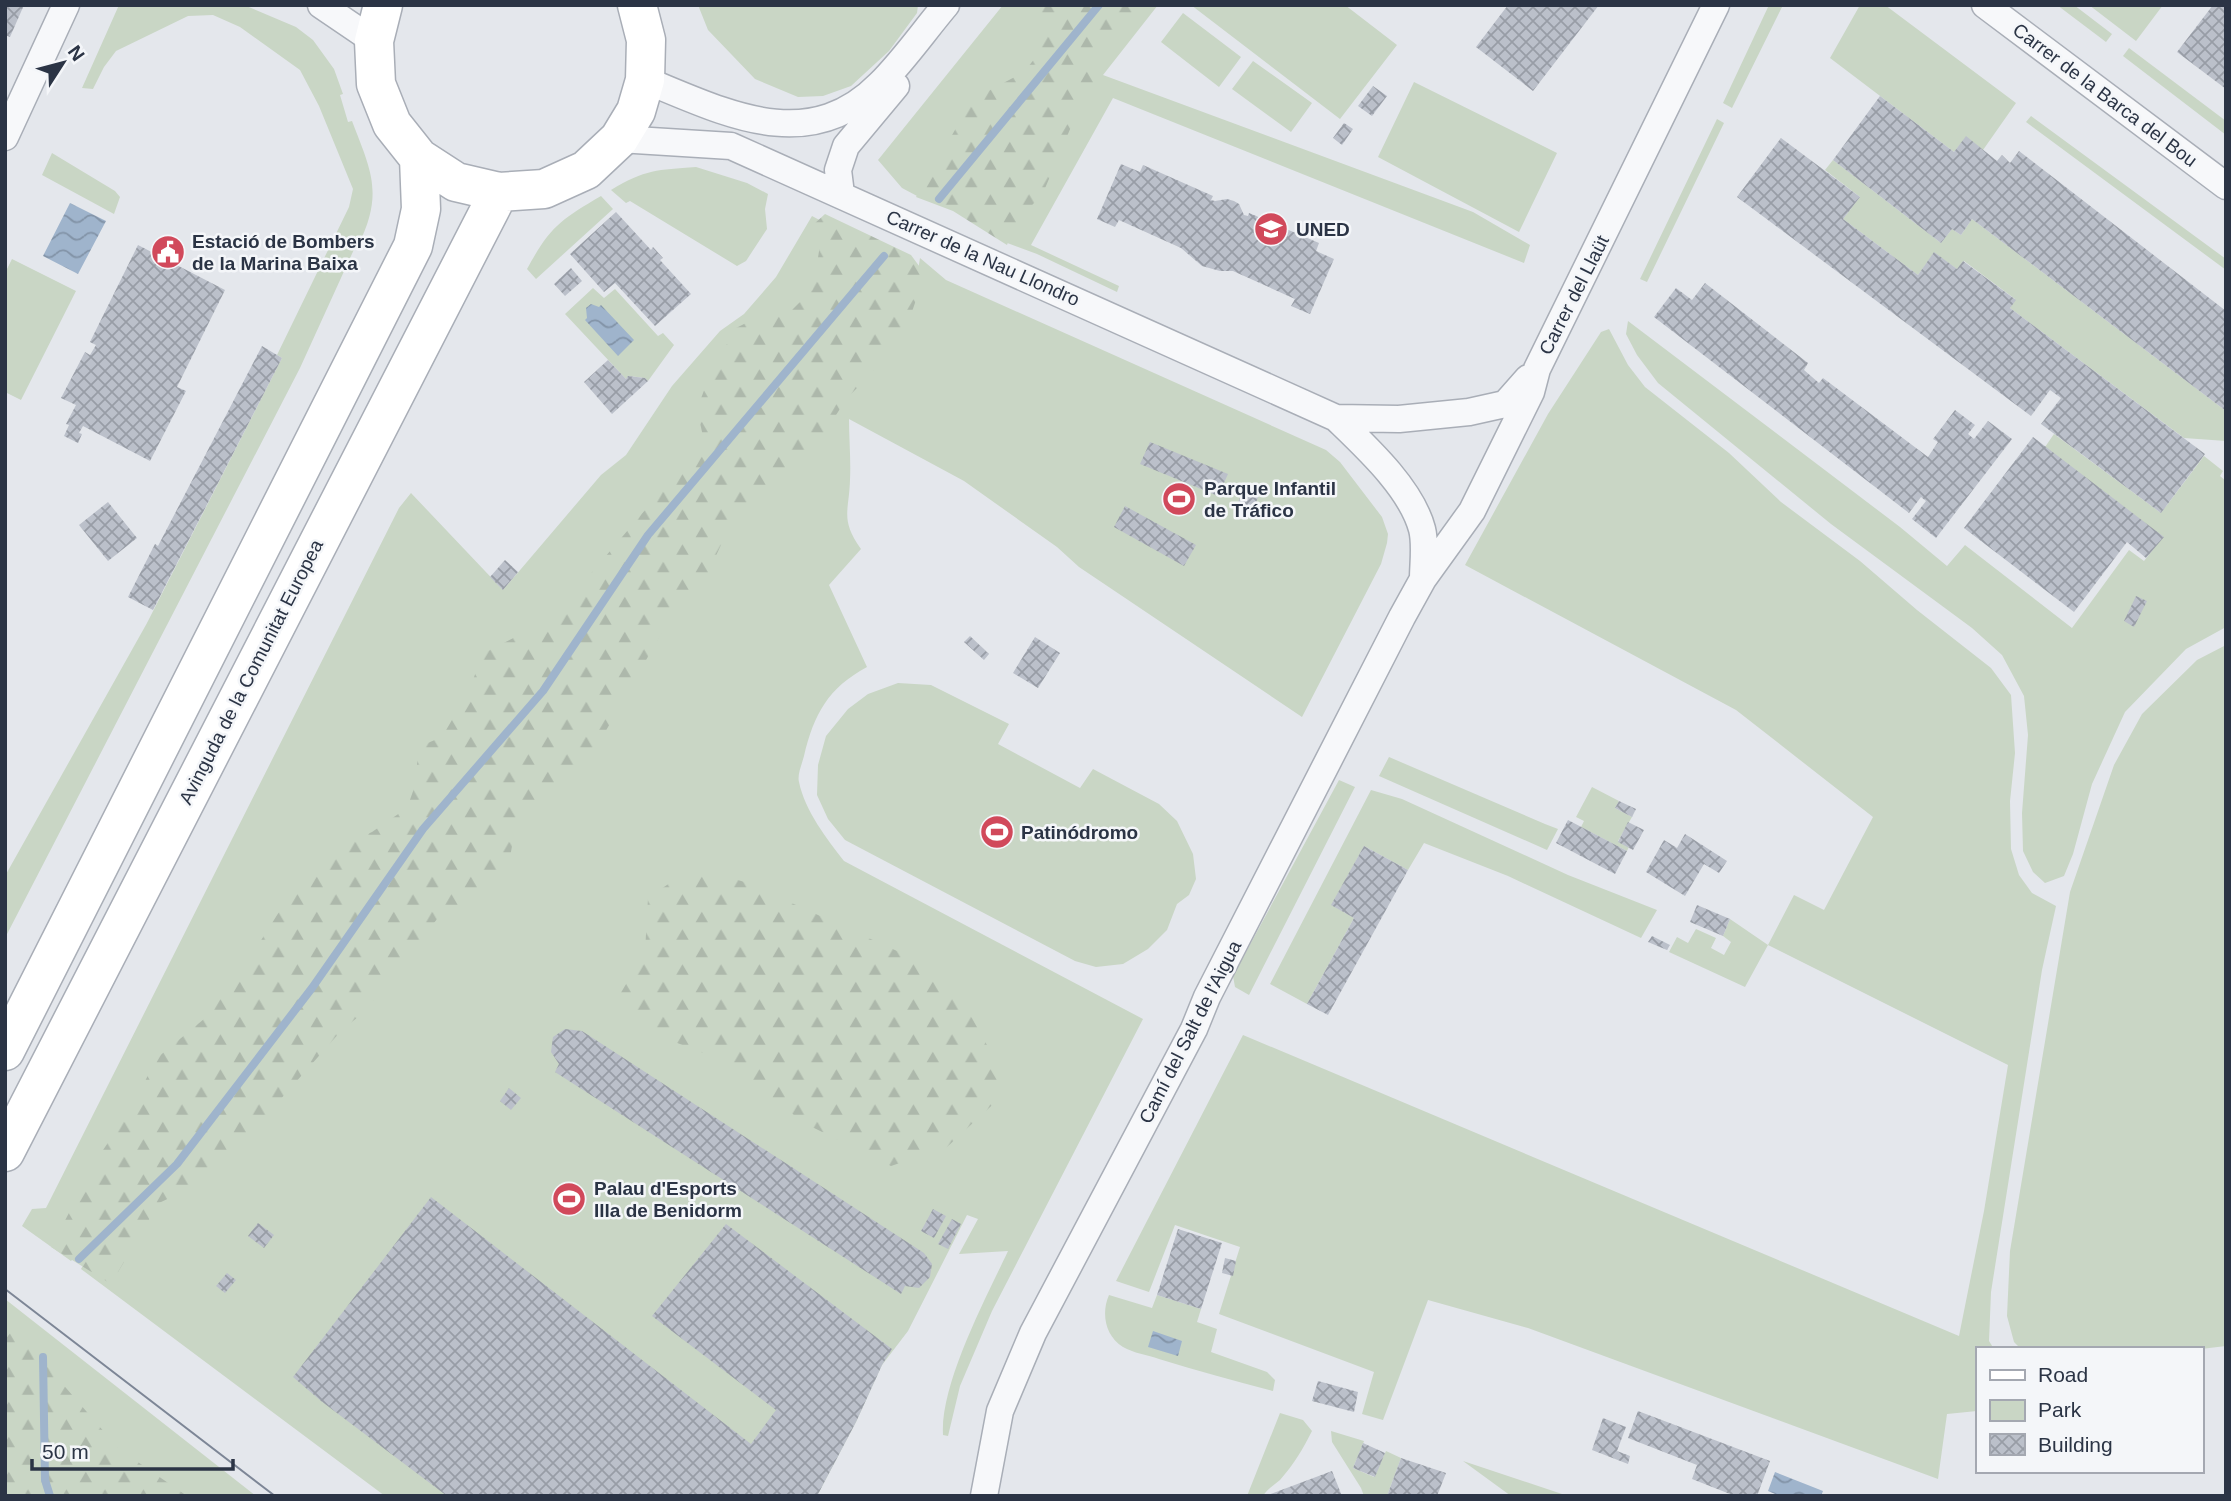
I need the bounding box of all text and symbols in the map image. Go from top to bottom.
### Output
street label: Carrer de la Barca del Bou [2009,19,2201,171]
north arrow [28,28,98,98]
text: N [64,42,89,65]
street label: Carrer de la Nau Llondro [883,206,1083,310]
school or university icon: UNED [1252,210,1290,248]
place label: UNED [1296,219,1350,240]
place label: Estació de Bombers de la Marina Baixa [192,231,375,274]
street label: Carrer del Llaüt [1535,231,1613,358]
public building icon: Estació de Bombers de la Marina Baixa [149,233,187,271]
place label: Parque Infantil de Tráfico [1204,478,1336,521]
sports icon: Parque Infantil de Tráfico [1160,480,1198,518]
street label: Avinguda de la Comunitat Europea [175,536,327,808]
sports icon: Patinódromo [978,813,1016,851]
place label: Patinódromo [1021,822,1138,843]
street label: Camí del Salt de l'Aigua [1135,937,1245,1127]
place label: Palau d'Esports Illa de Benidorm [594,1178,742,1221]
sports icon: Palau d'Esports Illa de Benidorm [550,1180,588,1218]
legend [1976,1347,2203,1473]
text: Road [2038,1363,2088,1386]
text: Park [2038,1398,2082,1421]
scale bar [32,1428,233,1472]
text: Building [2038,1433,2113,1456]
text: 50 m [42,1440,89,1463]

